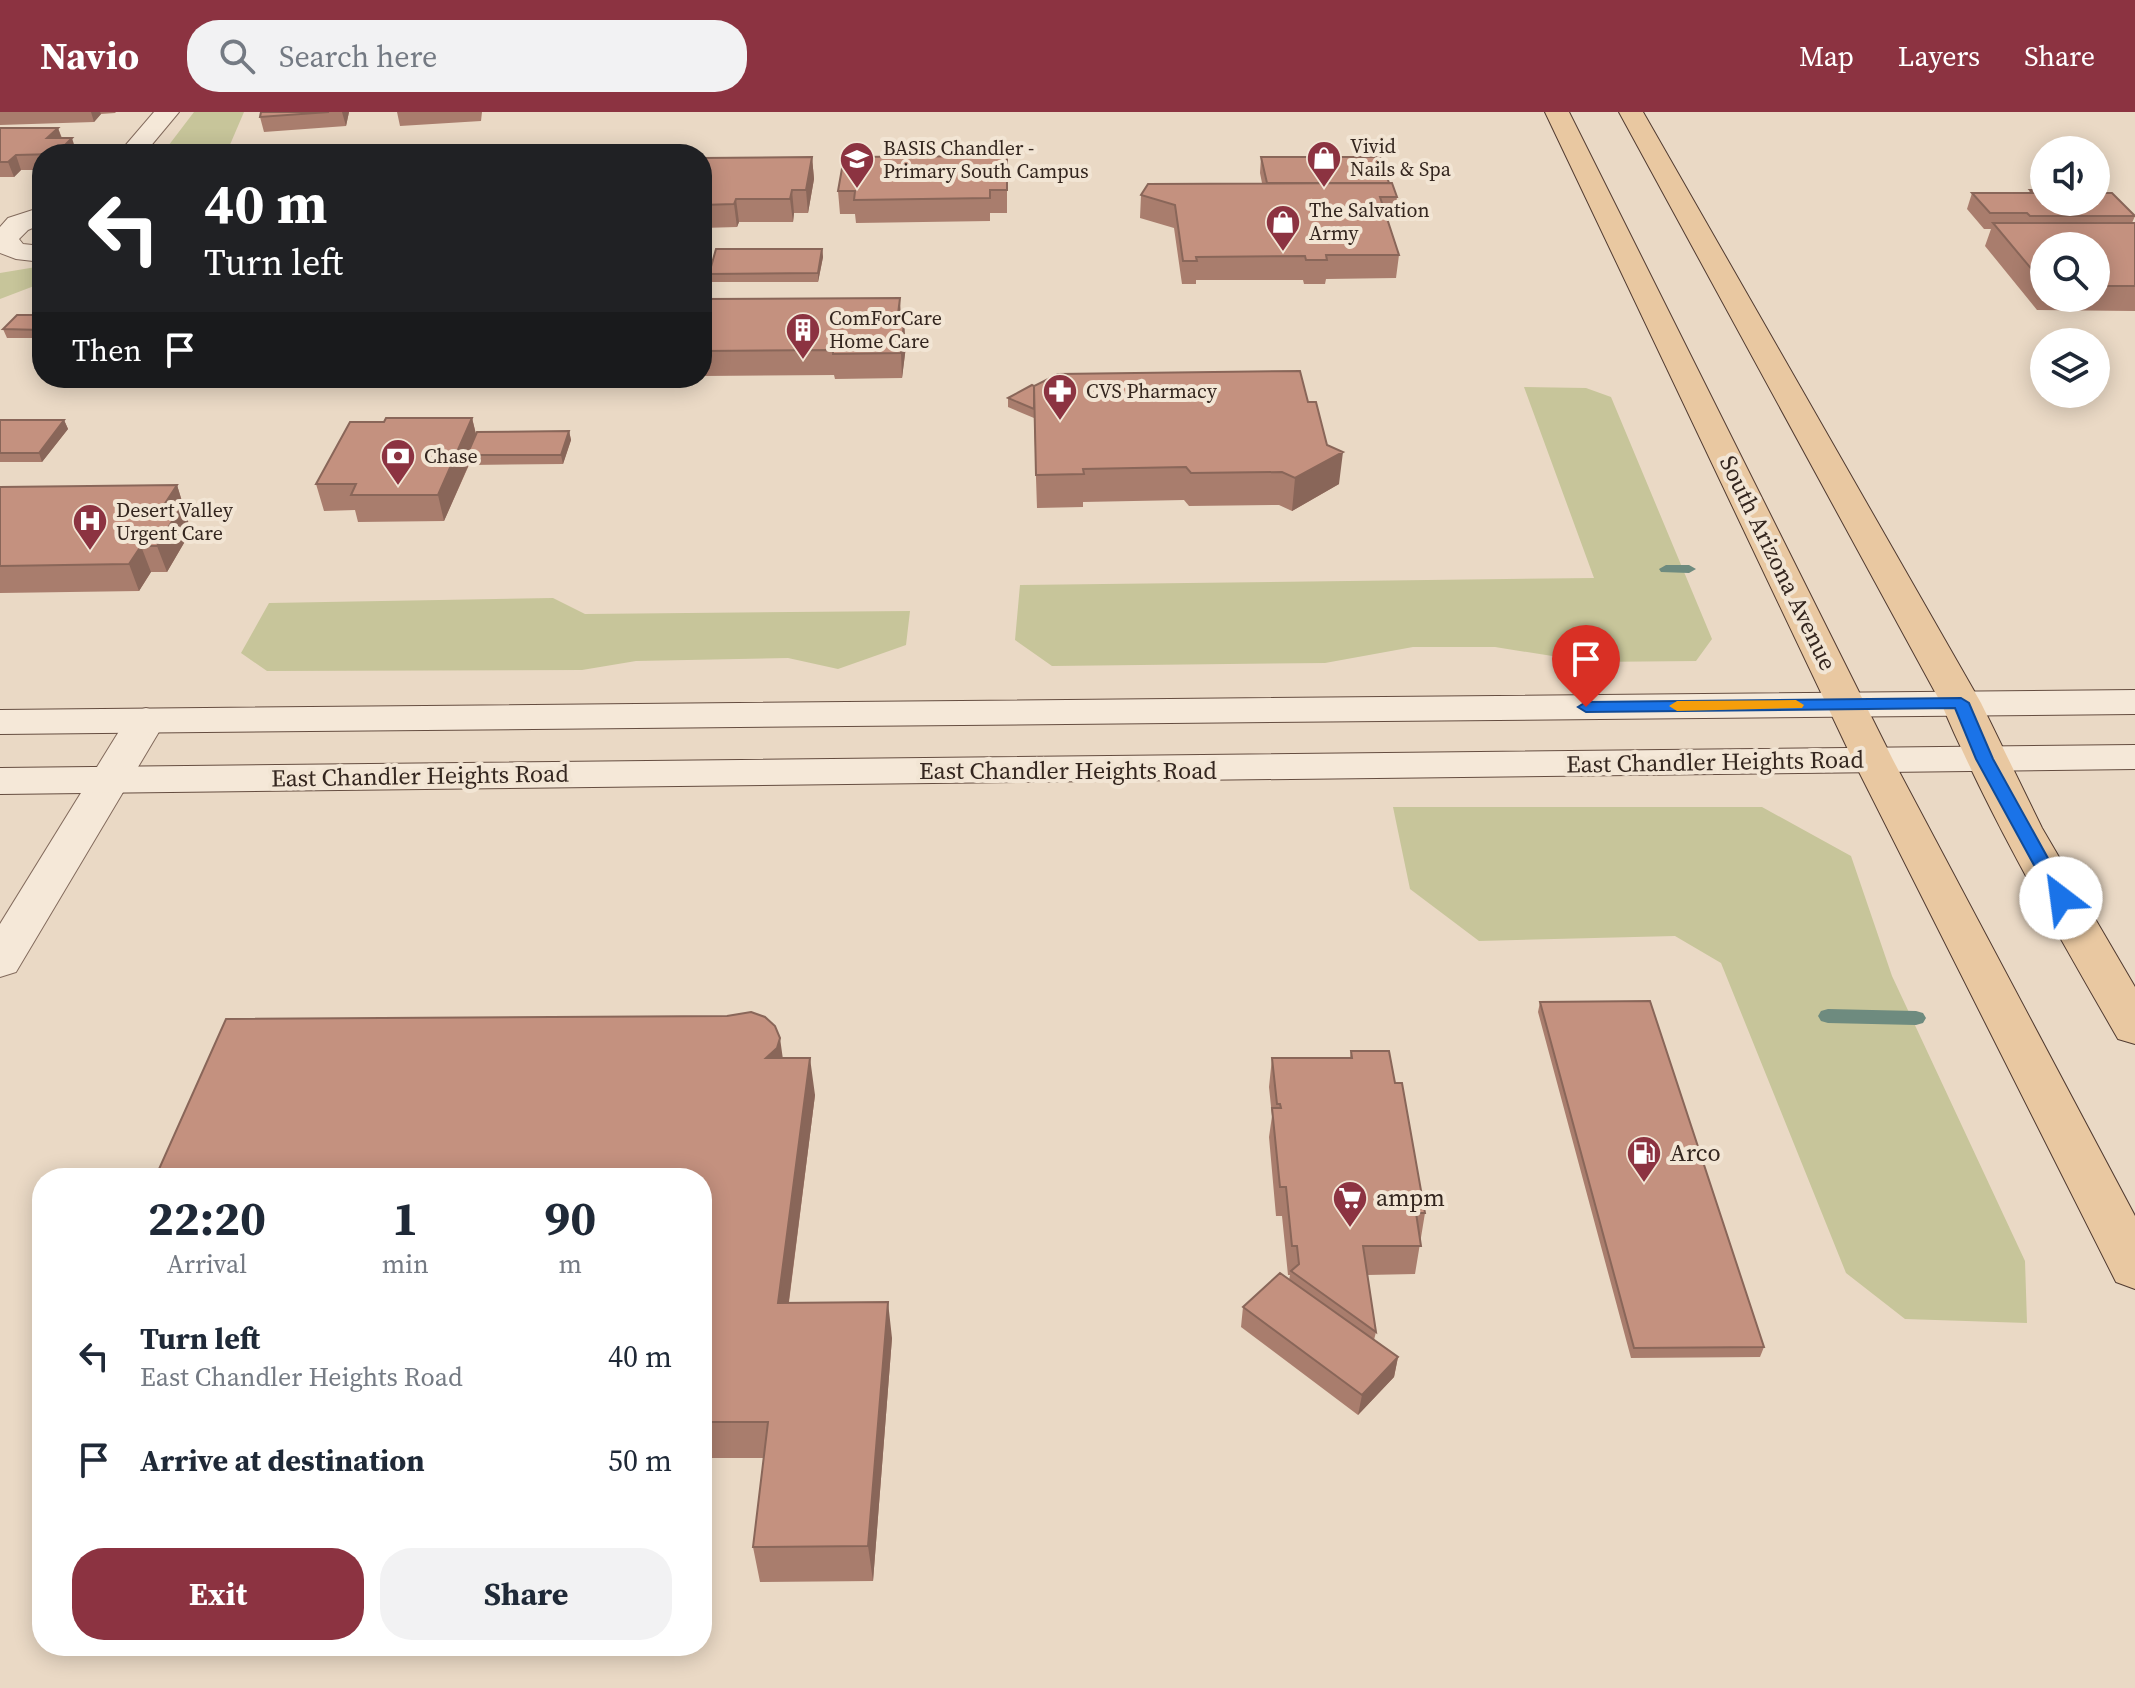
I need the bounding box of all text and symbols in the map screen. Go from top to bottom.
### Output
search box [187,20,747,92]
text: Navio [40,30,139,82]
icon: search [215,34,259,78]
text: Search here [279,36,437,77]
text: Map [1799,37,1854,75]
text: Layers [1898,37,1980,75]
text: Share [2024,37,2095,75]
place label: Vivid Nails & Spa [1350,132,1452,183]
place label: BASIS Chandler - Primary South Campus [883,134,1089,185]
map controls [2030,136,2110,408]
button: sound [2030,136,2110,216]
shop icon: Vivid Nails & Spa [1305,139,1343,189]
school or university icon: BASIS Chandler - Primary South Campus [838,140,876,190]
text: 40 m [204,165,327,242]
icon: left [72,176,176,280]
place label: The Salvation Army [1309,196,1430,247]
shop icon: The Salvation Army [1264,203,1302,253]
button: search [2030,232,2110,312]
text: Turn left [204,238,343,287]
place label: ComForCare Home Care [829,304,942,355]
building icon: ComForCare Home Care [784,311,822,361]
icon: arrive [158,328,202,372]
button: layers [2030,328,2110,408]
text: Then [72,330,142,371]
pharmacy icon: CVS Pharmacy [1041,372,1079,422]
place label: CVS Pharmacy [1086,377,1218,405]
bank icon: Chase [379,437,417,487]
place label: Chase [424,442,478,470]
street label: South Arizona Avenue [1712,450,1845,676]
place label: Desert Valley Urgent Care [116,496,234,547]
hospital icon: Desert Valley Urgent Care [71,502,109,552]
pin [1552,625,1620,707]
icon: arrive [1564,637,1608,681]
street label: East Chandler Heights Road [1566,742,1865,781]
street label: East Chandler Heights Road [919,754,1217,787]
street label: East Chandler Heights Road [271,756,570,795]
position arrow [2019,856,2103,940]
fuel station icon: Arco [1625,1134,1663,1184]
place label: Arco [1670,1136,1721,1169]
supermarket icon: ampm [1331,1179,1369,1229]
place label: ampm [1376,1181,1445,1214]
text: 22:20 [148,1185,266,1251]
text: 1 [392,1185,418,1251]
text: 90 [544,1185,596,1251]
text: Arrival [167,1246,247,1282]
text: min [382,1246,429,1282]
text: m [559,1246,582,1282]
text: Turn left [140,1318,260,1359]
icon: left [72,1334,116,1378]
text: 40 m [608,1336,672,1377]
text: East Chandler Heights Road [140,1359,463,1395]
icon: arrive [72,1438,116,1482]
text: Arrive at destination [140,1440,425,1481]
text: 50 m [608,1440,672,1481]
button: Exit [72,1548,364,1640]
button: Share [380,1548,672,1640]

